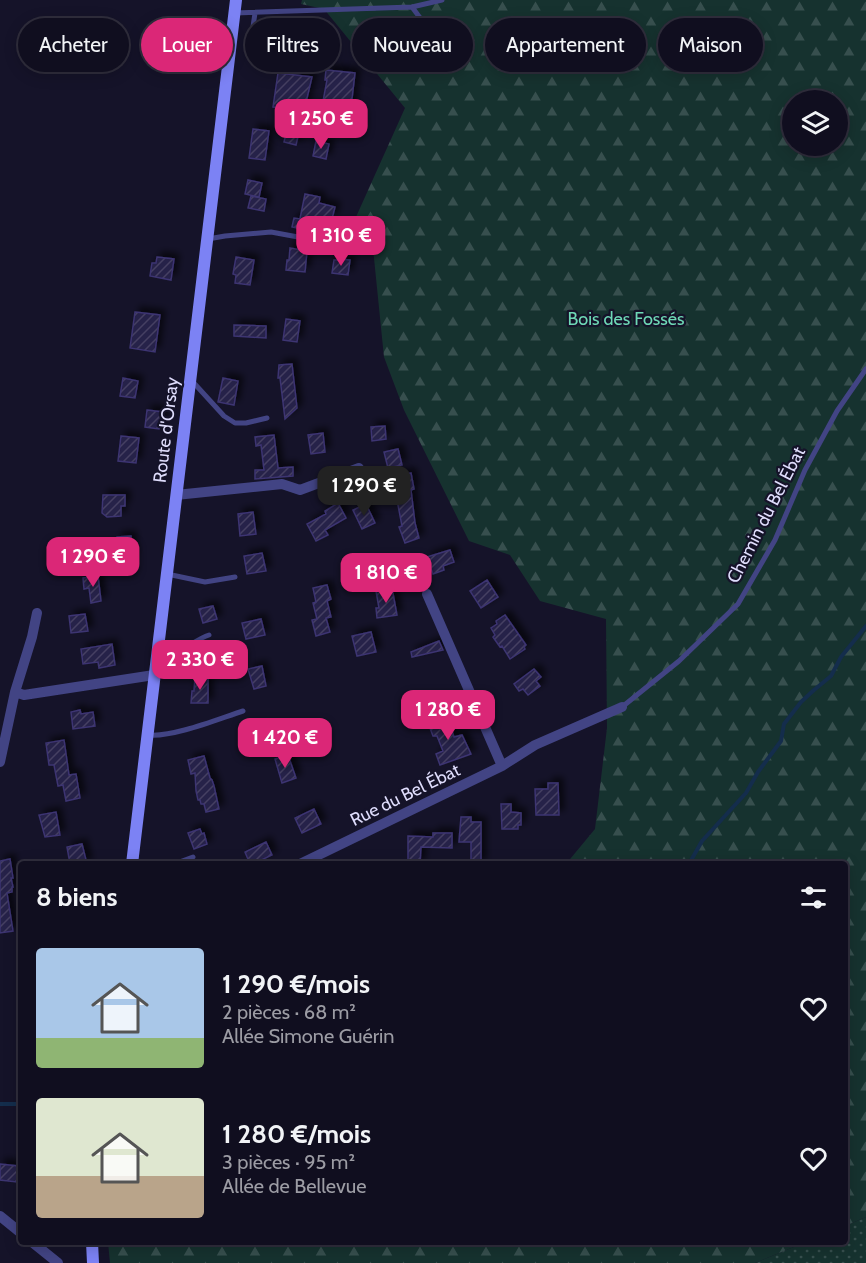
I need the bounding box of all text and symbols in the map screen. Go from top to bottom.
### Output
chip: Acheter [18,18,129,72]
chip: Louer [141,18,233,72]
chip: Filtres [245,18,340,72]
chip: Nouveau [352,18,473,72]
chip: Appartement [485,18,646,72]
chip: Maison [658,18,763,72]
map controls [782,90,848,156]
button: layers [782,90,848,156]
pin: 1 250 € [266,99,376,150]
text: 1 250 € [289,106,353,130]
pin: 1 310 € [286,216,396,267]
text: 1 310 € [310,223,372,247]
park label: Bois des Fossés [568,308,684,330]
street label: Route d'Orsay [149,376,183,484]
street label: Chemin du Bel Ébat [722,443,810,587]
pin: 1 290 € [309,466,419,517]
text: 1 290 € [331,473,397,497]
pin: 1 290 € [38,537,148,588]
text: 1 290 € [60,544,126,568]
pin: 1 810 € [331,553,441,604]
text: 1 810 € [355,560,417,584]
pin: 2 330 € [145,640,255,691]
text: 2 330 € [166,647,234,671]
pin: 1 280 € [393,690,503,741]
text: 1 280 € [415,697,481,721]
pin: 1 420 € [230,718,340,769]
text: 1 420 € [252,725,318,749]
street label: Rue du Bel Ébat [346,759,464,831]
text: 8 biens [36,881,117,913]
icon: filters [797,881,830,914]
text: 1 290 €/mois [222,968,370,1000]
icon: home [84,972,156,1044]
icon: heart [797,992,830,1025]
text: 2 pièces · 68 m² [222,1000,356,1024]
text: Allée Simone Guérin [222,1024,395,1048]
text: 1 280 €/mois [222,1118,371,1150]
icon: home [84,1122,156,1194]
icon: heart [797,1142,830,1175]
text: 3 pièces · 95 m² [222,1150,355,1174]
text: Allée de Bellevue [222,1174,367,1198]

